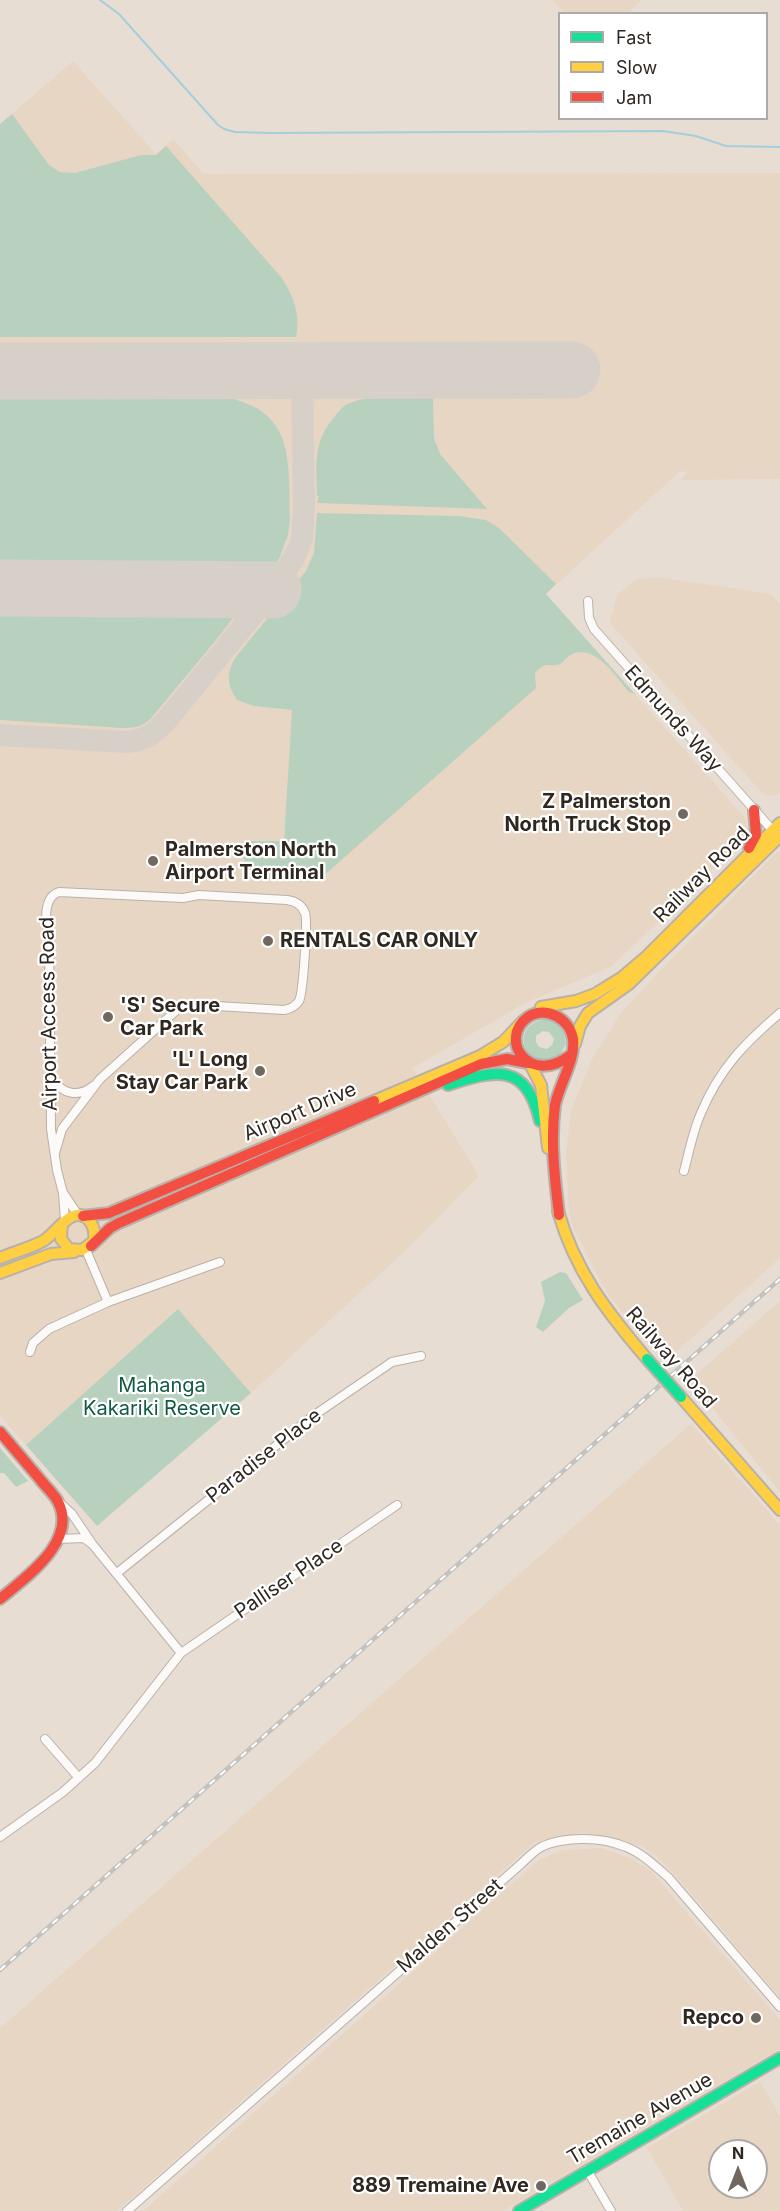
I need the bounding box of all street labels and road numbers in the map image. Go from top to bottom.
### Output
street label: Edmunds Way [619,661,727,777]
street label: Railway Road [649,822,755,928]
street label: Airport Access Road [35,917,63,1111]
street label: Airport Drive [240,1077,360,1147]
street label: Railway Road [621,1303,721,1413]
street label: Paradise Place [202,1404,326,1508]
street label: Palliser Place [230,1534,348,1624]
street label: Malden Street [392,1874,508,1978]
street label: Tremaine Avenue [563,2068,717,2170]

